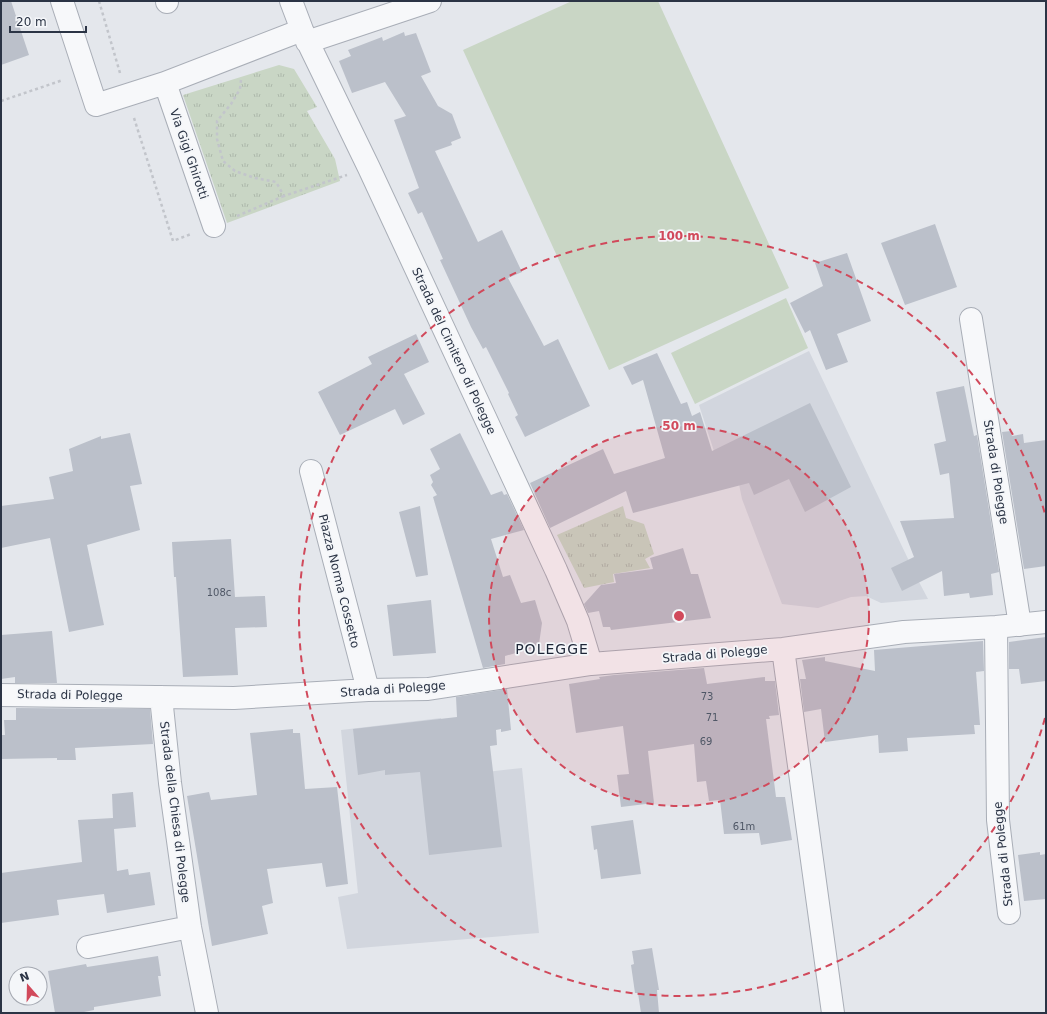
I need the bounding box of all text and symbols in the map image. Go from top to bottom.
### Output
scale bar [10,8,86,34]
text: 20 m [16,15,47,29]
street label: Via Gigi Ghirotti [167,107,211,201]
text: 100 m [658,229,700,243]
street label: Strada del Cimitero di Polegge [409,265,499,437]
text: 50 m [662,419,696,433]
street label: Strada di Polegge [981,419,1011,525]
street label: Piazza Norma Cossetto [316,513,362,649]
house number: 108c [207,587,231,598]
centre of rings [672,609,686,623]
district label: POLEGGE [515,641,589,657]
street label: Strada di Polegge [662,642,768,666]
street label: Strada di Polegge [340,678,446,700]
street label: Strada di Polegge [17,687,123,703]
house number: 73 [701,691,713,702]
house number: 71 [706,712,718,723]
street label: Strada della Chiesa di Polegge [157,721,193,903]
house number: 69 [700,736,712,747]
street label: Strada di Polegge [991,801,1015,907]
house number: 61m [733,821,755,832]
north arrow [8,966,48,1006]
text: N [18,969,31,985]

